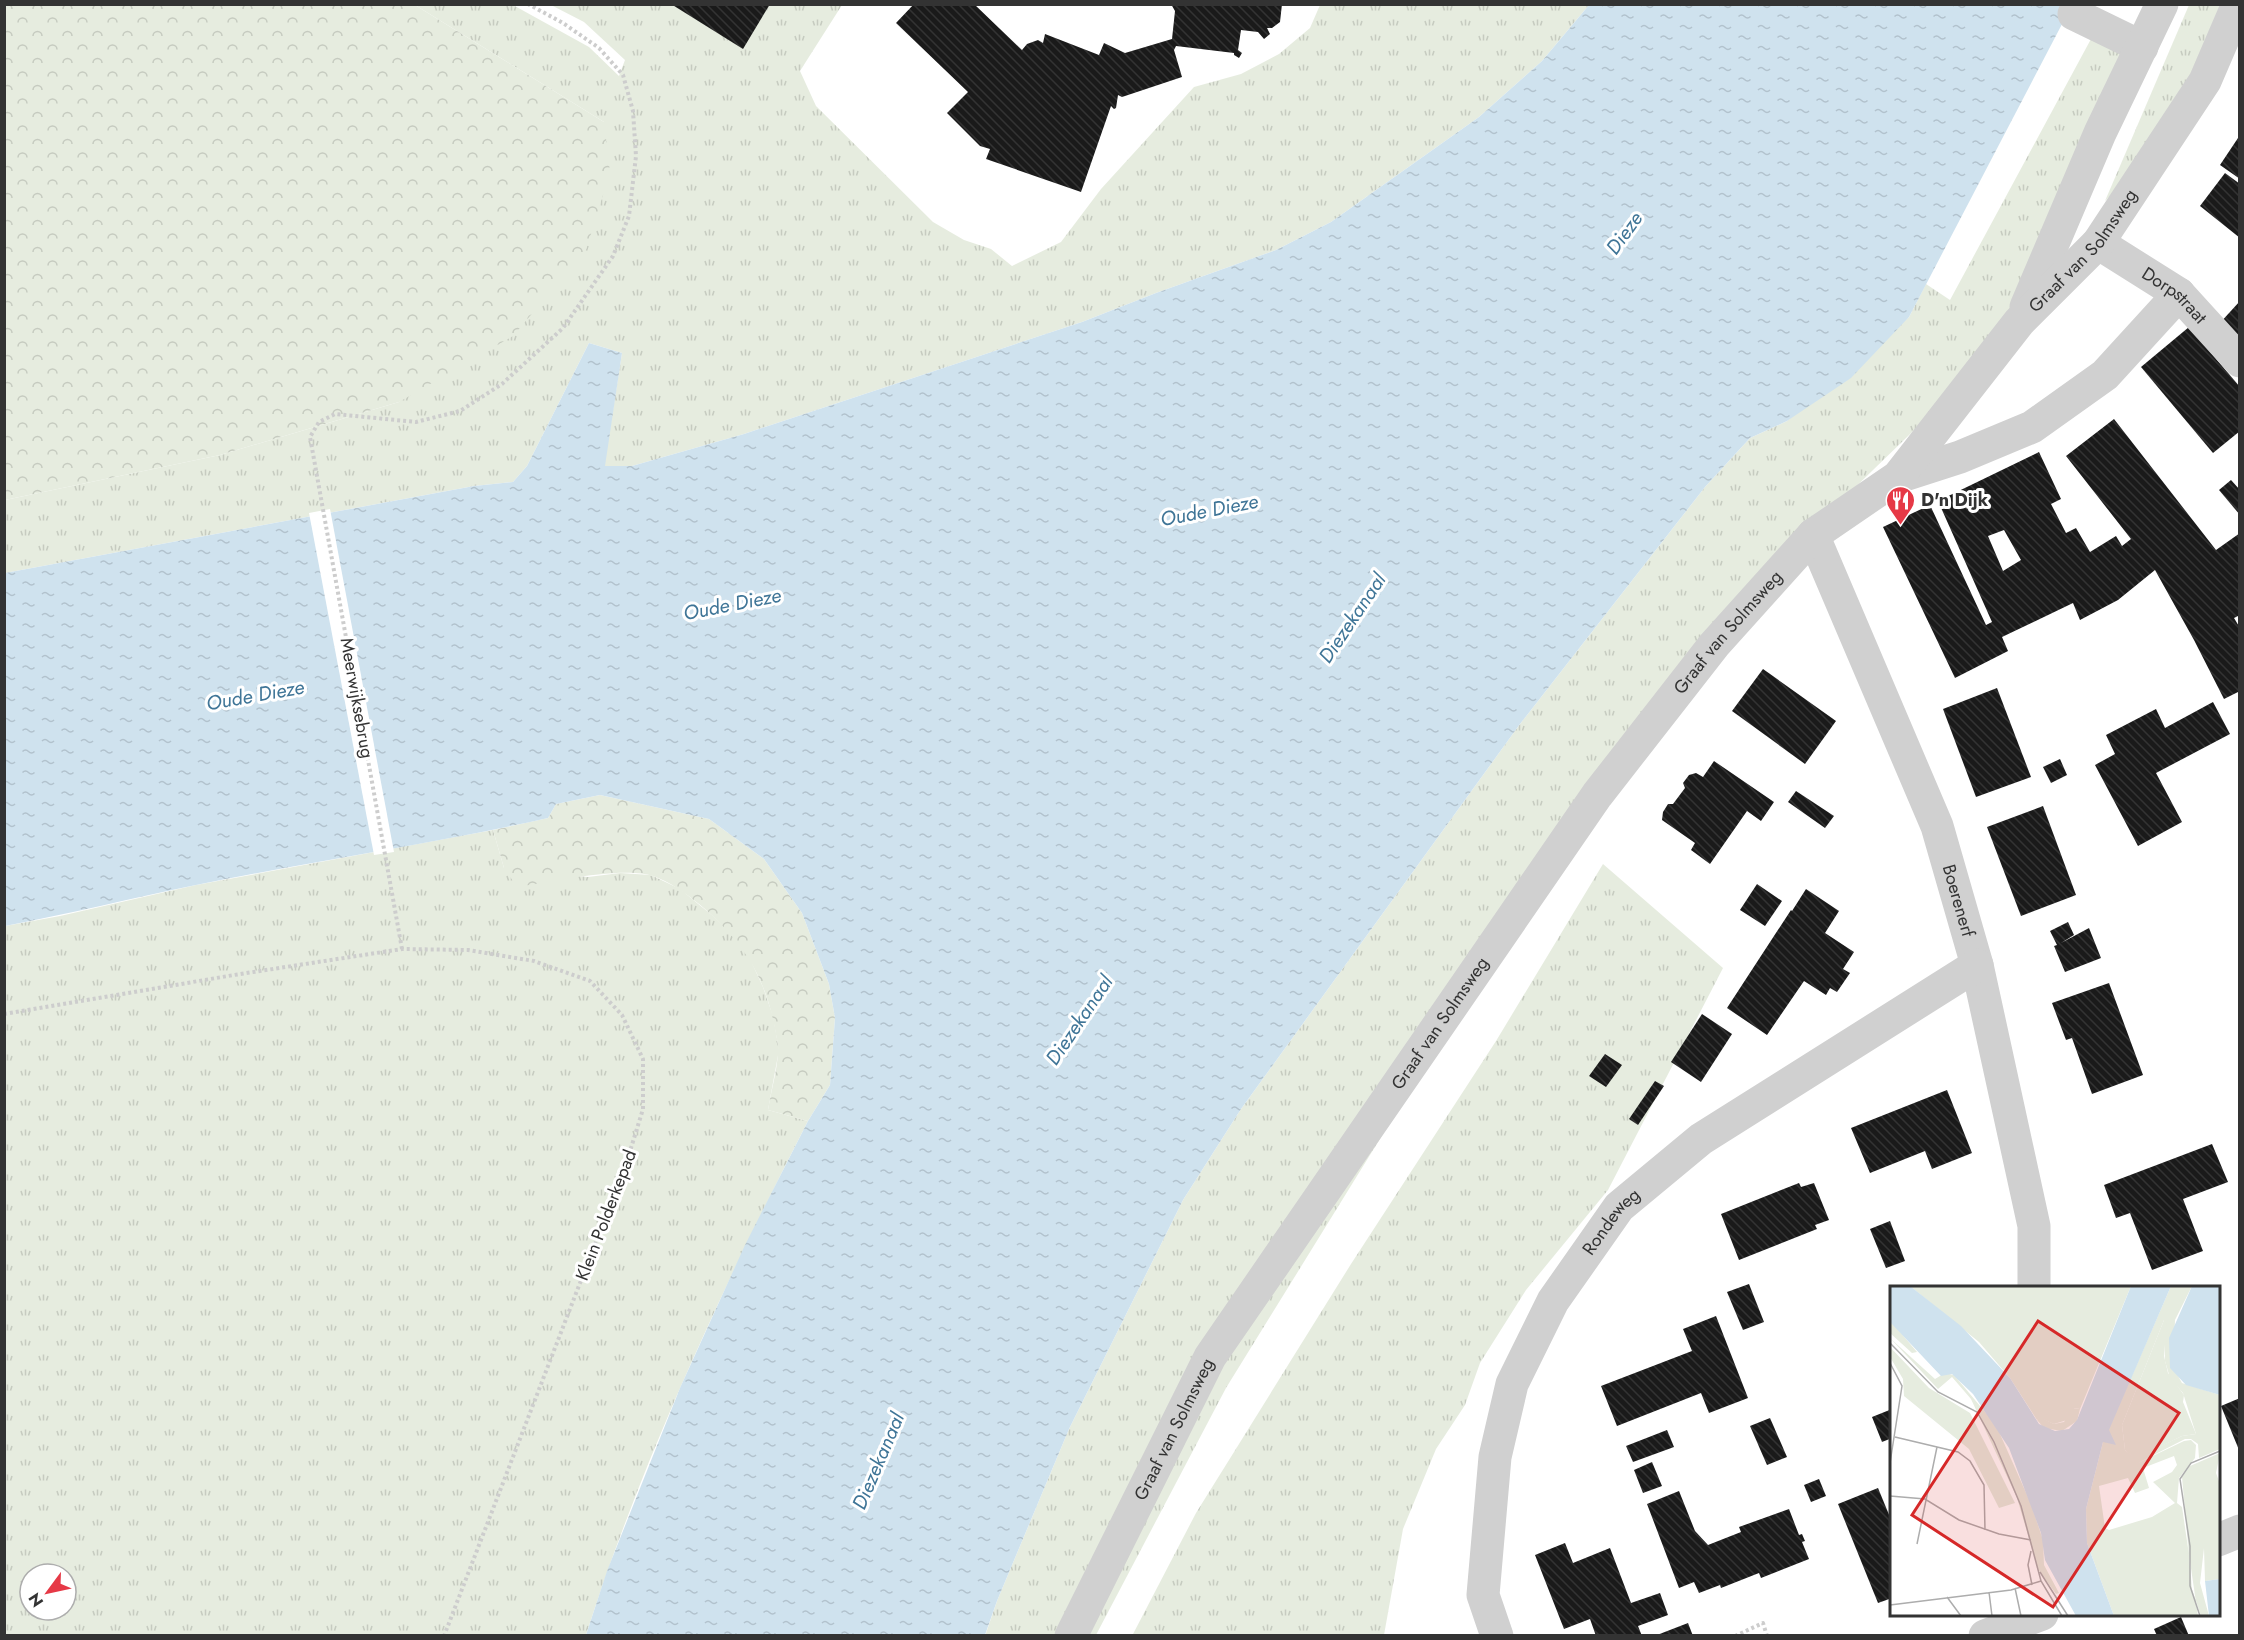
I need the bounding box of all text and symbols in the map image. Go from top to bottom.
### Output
street label: Graaf van Solmsweg [2023,184,2143,318]
water label: Dieze [1599,206,1650,261]
street label: Dorpstraat [2137,261,2213,330]
restaurant icon: D'n Dijk [1884,484,1916,526]
water label: Oude Dieze [1158,487,1261,534]
place label: D'n Dijk [1921,487,1989,513]
street label: Graaf van Solmsweg [1667,564,1788,700]
water label: Diezekanaal [1312,566,1394,669]
water label: Oude Dieze [681,581,784,628]
street label: Meerwijksebrug [334,636,380,760]
water label: Oude Dieze [204,673,306,718]
street label: Boerenerf [1936,861,1981,941]
street label: Graaf van Solmsweg [1385,952,1495,1095]
water label: Diezekanaal [1039,968,1121,1071]
street label: Klein Polderkepad [569,1146,643,1284]
street label: Rondeweg [1576,1182,1646,1261]
inset map [1890,1286,2220,1616]
street label: Graaf van Solmsweg [1128,1354,1220,1505]
water label: Diezekanaal [845,1407,913,1514]
north arrow [18,1562,78,1622]
text: N [23,1588,49,1611]

